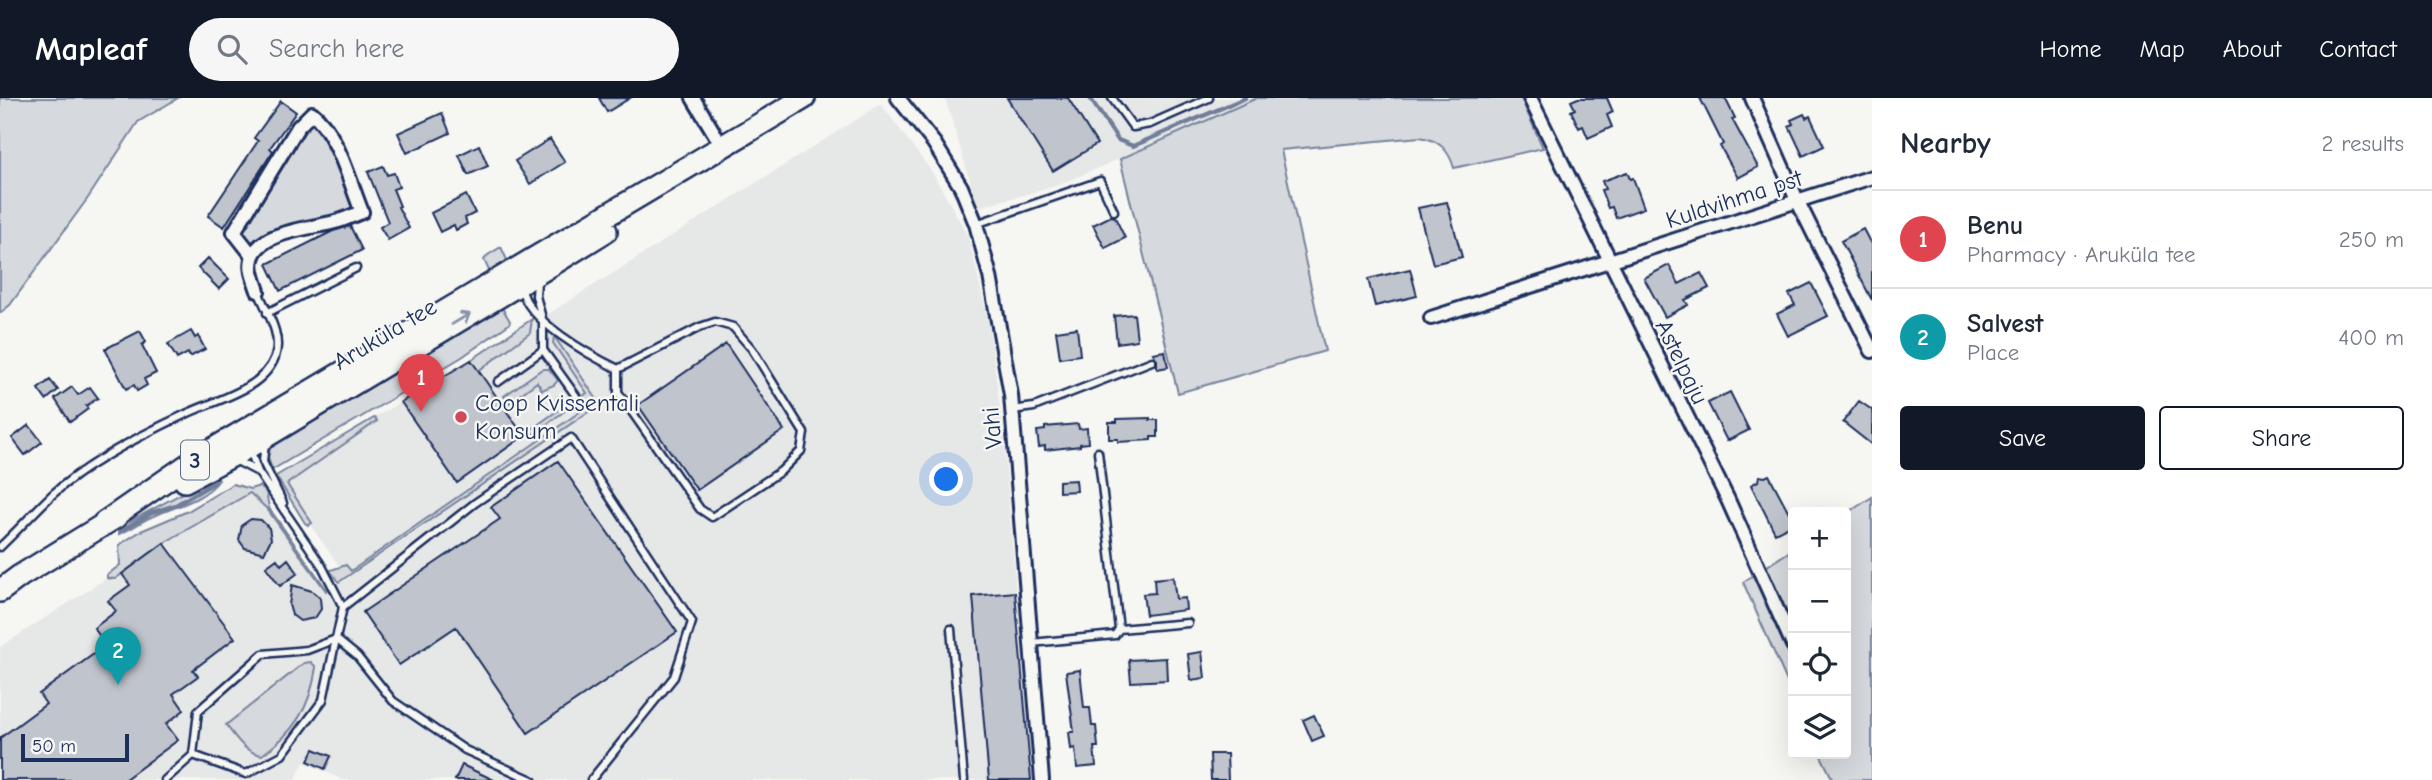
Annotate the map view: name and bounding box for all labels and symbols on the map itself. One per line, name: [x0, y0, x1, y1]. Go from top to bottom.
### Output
street label: Kuldvihma pst: [1662, 163, 1807, 234]
street label: Aruküla tee: [328, 292, 442, 376]
one-way arrow: [451, 312, 471, 326]
street label: Astelpaju: [1650, 315, 1714, 409]
pin: 1: [398, 354, 444, 412]
place label: Coop Kvissentali Konsum: [475, 389, 639, 445]
street label: Vahi: [976, 406, 1008, 450]
marker: Coop Kvissentali Konsum: [453, 409, 469, 425]
road number: 3: [181, 440, 209, 480]
your location: [929, 462, 963, 496]
pin: 2: [95, 627, 141, 685]
scale bar: [21, 731, 130, 763]

